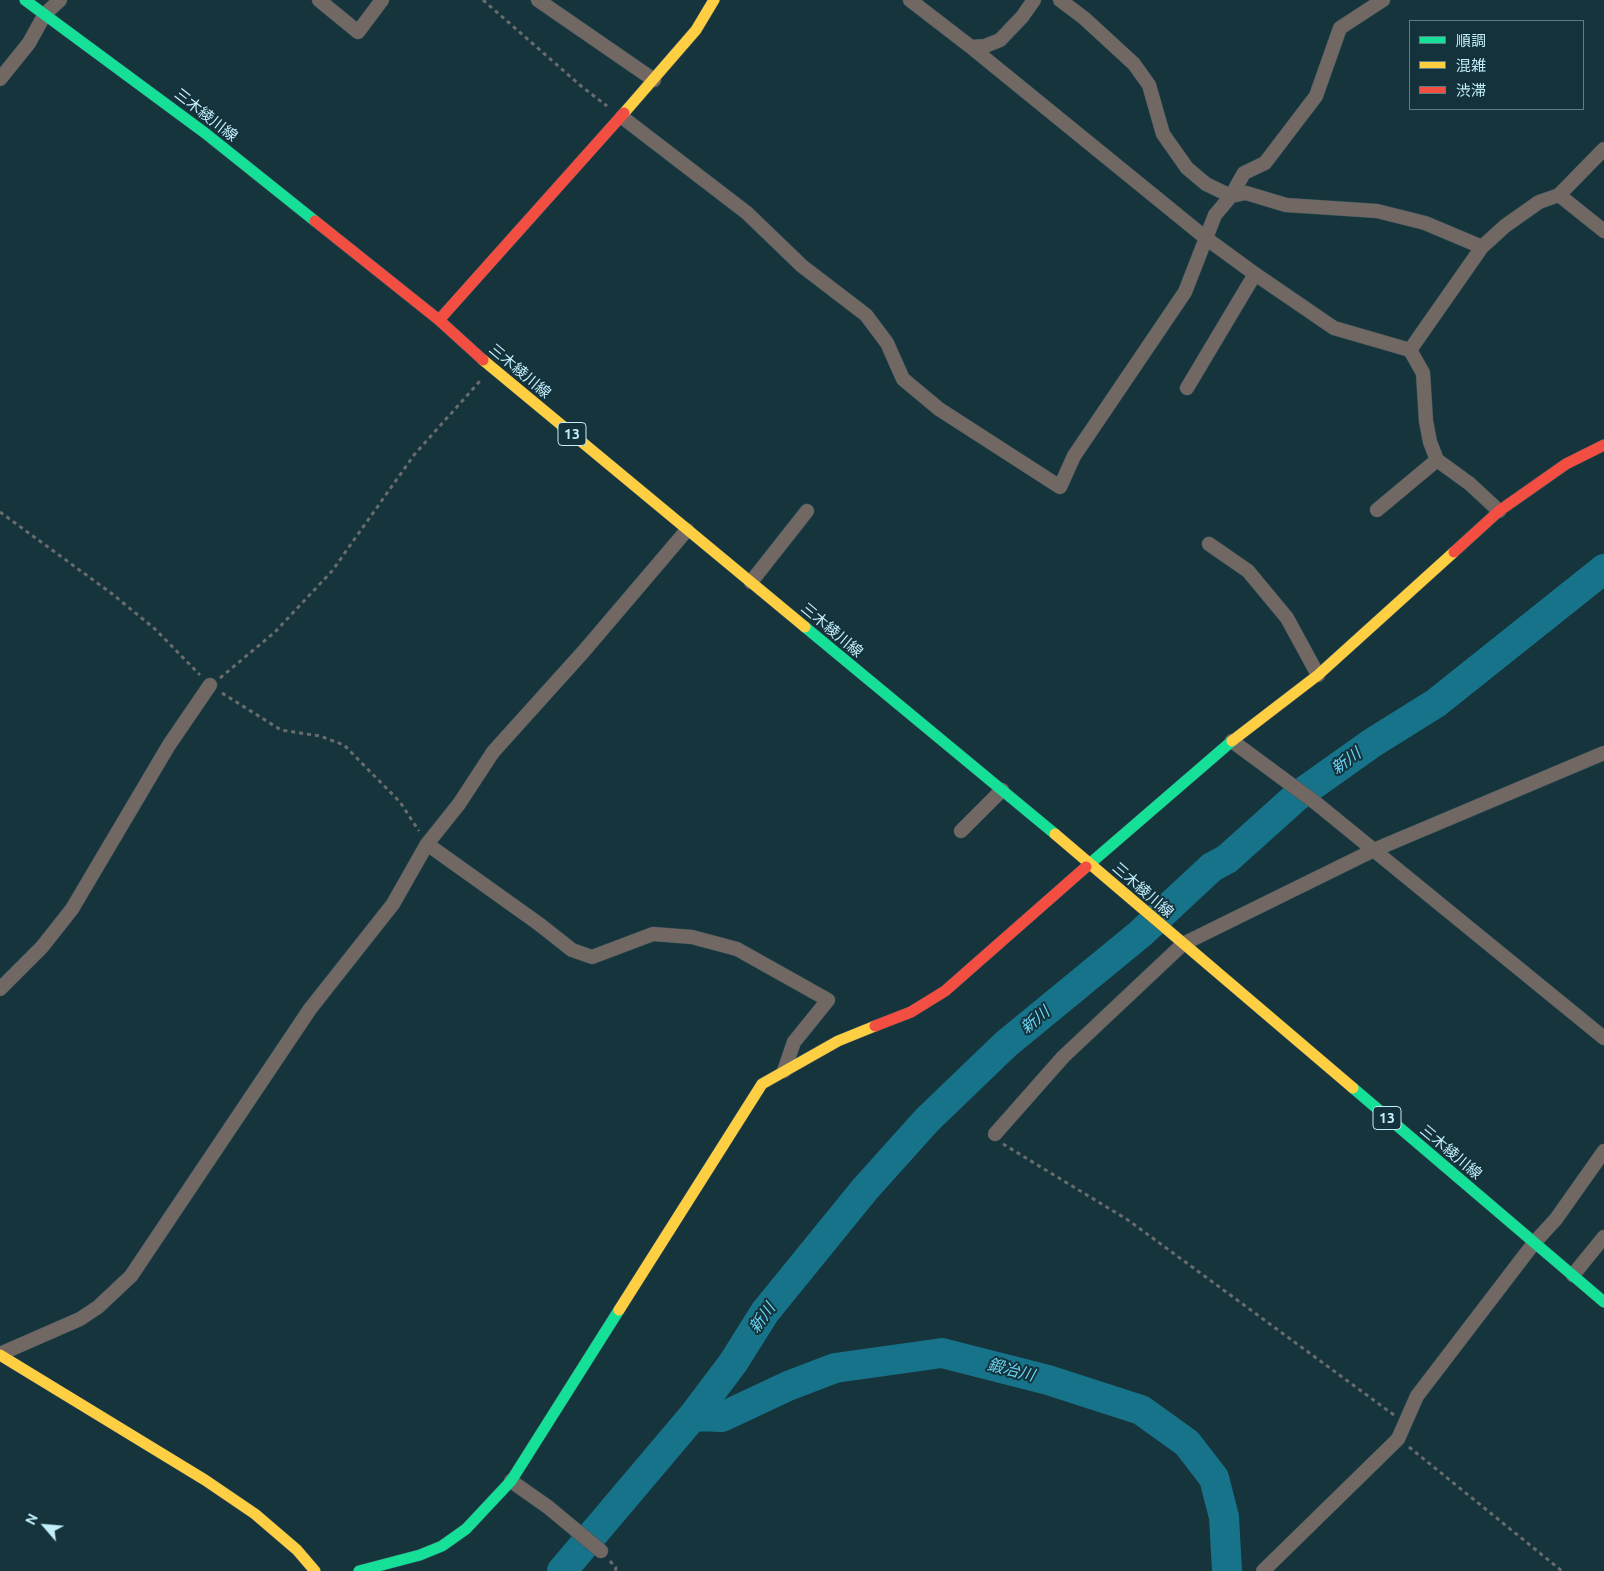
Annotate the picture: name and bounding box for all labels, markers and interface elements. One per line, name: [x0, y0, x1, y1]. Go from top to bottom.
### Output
legend: [1409, 20, 1584, 110]
text: 順調: [1456, 32, 1486, 49]
text: 混雑: [1456, 57, 1486, 74]
text: 渋滞: [1456, 82, 1486, 99]
street label: 三木綾川線: [171, 85, 241, 145]
street label: 三木綾川線: [485, 340, 555, 402]
road number: 13: [558, 422, 586, 446]
street label: 三木綾川線: [797, 599, 867, 661]
water label: 新川: [1327, 744, 1365, 778]
street label: 三木綾川線: [1109, 859, 1177, 921]
water label: 新川: [1017, 1002, 1053, 1038]
road number: 13: [1373, 1106, 1401, 1130]
street label: 三木綾川線: [1416, 1121, 1486, 1183]
water label: 新川: [745, 1299, 779, 1337]
water label: 鍛冶川: [985, 1355, 1037, 1385]
north arrow: [20, 1501, 70, 1551]
text: N: [22, 1511, 41, 1527]

